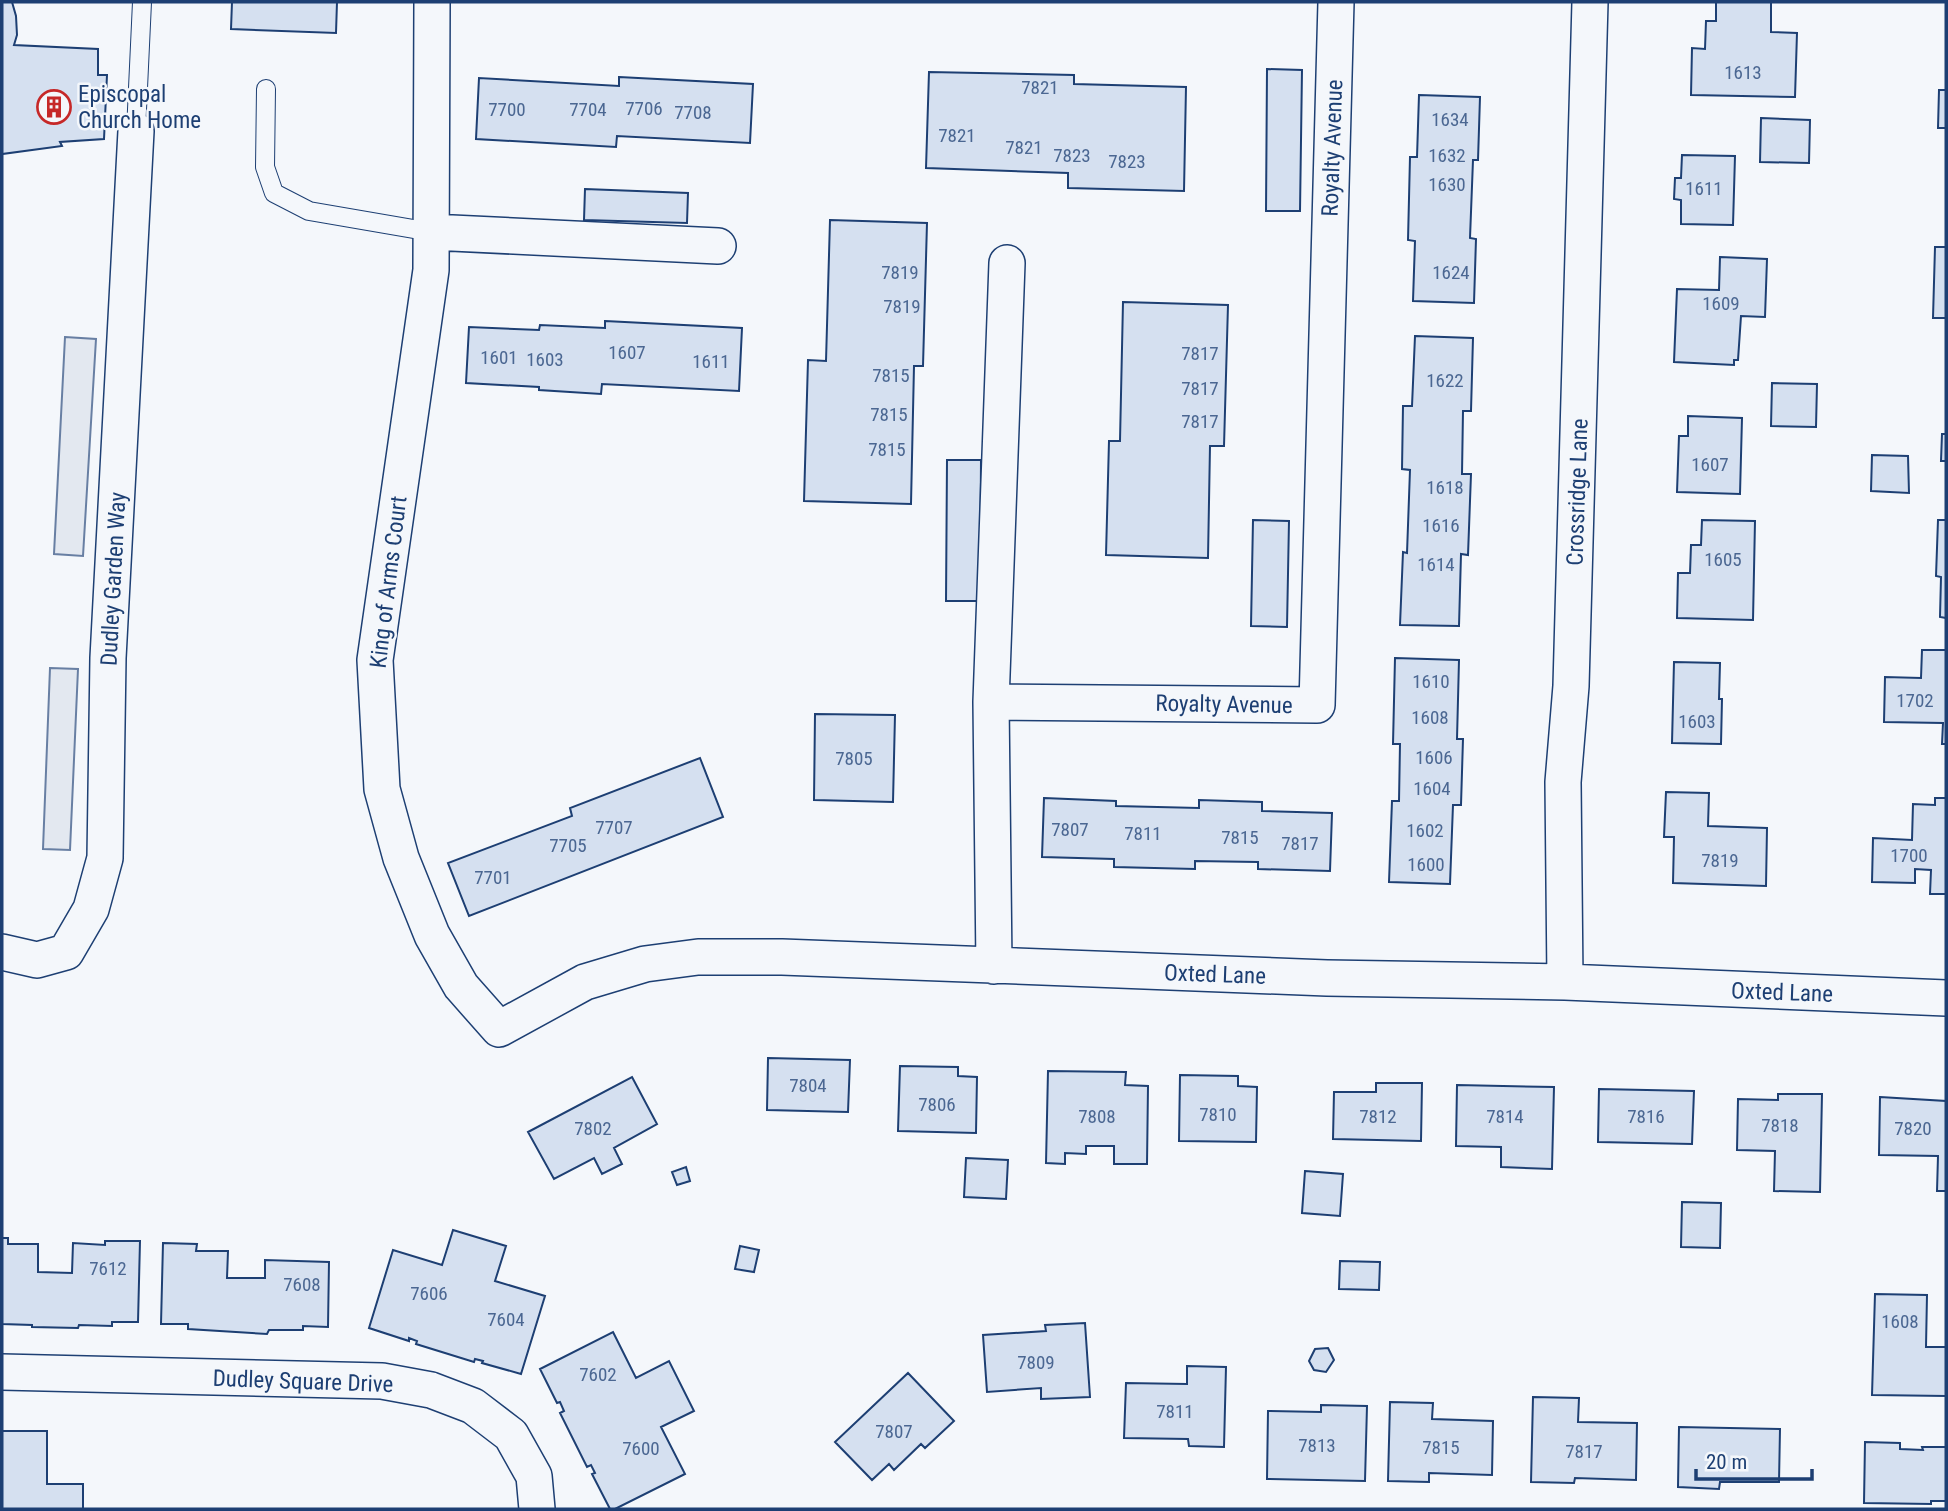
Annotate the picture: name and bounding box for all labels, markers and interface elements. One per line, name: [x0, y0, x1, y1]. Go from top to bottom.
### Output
house number: 1613: [1724, 61, 1762, 84]
house number: 7821: [1021, 76, 1059, 99]
street label: Royalty Avenue: [1317, 79, 1348, 217]
place label: Episcopal Church Home: [78, 81, 201, 134]
building icon: Episcopal Church Home: [35, 88, 73, 126]
house number: 7706: [625, 97, 663, 120]
house number: 7700: [488, 98, 526, 121]
house number: 7704: [569, 98, 607, 121]
house number: 7708: [674, 101, 712, 124]
house number: 1634: [1431, 108, 1469, 131]
house number: 7821: [938, 124, 976, 147]
house number: 7821: [1005, 136, 1043, 159]
house number: 7823: [1053, 144, 1091, 167]
house number: 1632: [1428, 144, 1466, 167]
house number: 7823: [1108, 150, 1146, 173]
house number: 1630: [1428, 173, 1466, 196]
house number: 1611: [1685, 177, 1723, 200]
house number: 7819: [881, 261, 919, 284]
house number: 1624: [1432, 261, 1470, 284]
house number: 1609: [1702, 292, 1740, 315]
house number: 7819: [883, 295, 921, 318]
house number: 1607: [608, 341, 646, 364]
house number: 7817: [1181, 342, 1219, 365]
house number: 1601: [480, 346, 518, 369]
house number: 1603: [526, 348, 564, 371]
house number: 1611: [692, 350, 730, 373]
house number: 7815: [872, 364, 910, 387]
house number: 1622: [1426, 369, 1464, 392]
house number: 7817: [1181, 377, 1219, 400]
house number: 7815: [870, 403, 908, 426]
house number: 7817: [1181, 410, 1219, 433]
street label: Crossridge Lane: [1561, 418, 1594, 566]
house number: 7815: [868, 438, 906, 461]
house number: 1607: [1691, 453, 1729, 476]
house number: 1618: [1426, 476, 1464, 499]
street label: Dudley Garden Way: [95, 491, 132, 667]
street label: King of Arms Court: [365, 494, 412, 670]
house number: 1616: [1422, 514, 1460, 537]
house number: 1605: [1704, 548, 1742, 571]
house number: 1614: [1417, 553, 1455, 576]
house number: 1610: [1412, 670, 1450, 693]
house number: 1702: [1896, 689, 1934, 712]
street label: Royalty Avenue: [1155, 690, 1293, 719]
house number: 1608: [1411, 706, 1449, 729]
house number: 1603: [1678, 710, 1716, 733]
house number: 1606: [1415, 746, 1453, 769]
house number: 7805: [835, 747, 873, 770]
house number: 1604: [1413, 777, 1451, 800]
house number: 7707: [595, 816, 633, 839]
house number: 7807: [1051, 818, 1089, 841]
house number: 1602: [1406, 819, 1444, 842]
house number: 7811: [1124, 822, 1162, 845]
house number: 7815: [1221, 826, 1259, 849]
house number: 7817: [1281, 832, 1319, 855]
house number: 7705: [549, 834, 587, 857]
house number: 1700: [1890, 844, 1928, 867]
house number: 7819: [1701, 849, 1739, 872]
house number: 1600: [1407, 853, 1445, 876]
house number: 7701: [474, 866, 512, 889]
street label: Oxted Lane: [1164, 959, 1266, 990]
street label: Oxted Lane: [1731, 977, 1833, 1008]
house number: 7804: [789, 1074, 827, 1097]
house number: 7806: [918, 1093, 956, 1116]
house number: 7810: [1199, 1103, 1237, 1126]
house number: 7808: [1078, 1105, 1116, 1128]
house number: 7812: [1359, 1105, 1397, 1128]
house number: 7814: [1486, 1105, 1524, 1128]
house number: 7816: [1627, 1105, 1665, 1128]
house number: 7818: [1761, 1114, 1799, 1137]
house number: 7802: [574, 1117, 612, 1140]
house number: 7820: [1894, 1117, 1932, 1140]
house number: 7612: [89, 1257, 127, 1280]
house number: 7608: [283, 1273, 321, 1296]
house number: 7606: [410, 1282, 448, 1305]
house number: 7604: [487, 1308, 525, 1331]
house number: 1608: [1881, 1310, 1919, 1333]
house number: 7809: [1017, 1351, 1055, 1374]
house number: 7602: [579, 1363, 617, 1386]
street label: Dudley Square Drive: [212, 1365, 394, 1398]
house number: 7811: [1156, 1400, 1194, 1423]
house number: 7807: [875, 1420, 913, 1443]
house number: 7813: [1298, 1434, 1336, 1457]
house number: 7815: [1422, 1436, 1460, 1459]
house number: 7600: [622, 1437, 660, 1460]
scale bar: [1696, 1438, 1812, 1482]
house number: 7817: [1565, 1440, 1603, 1463]
text: 20 m: [1706, 1450, 1747, 1474]

